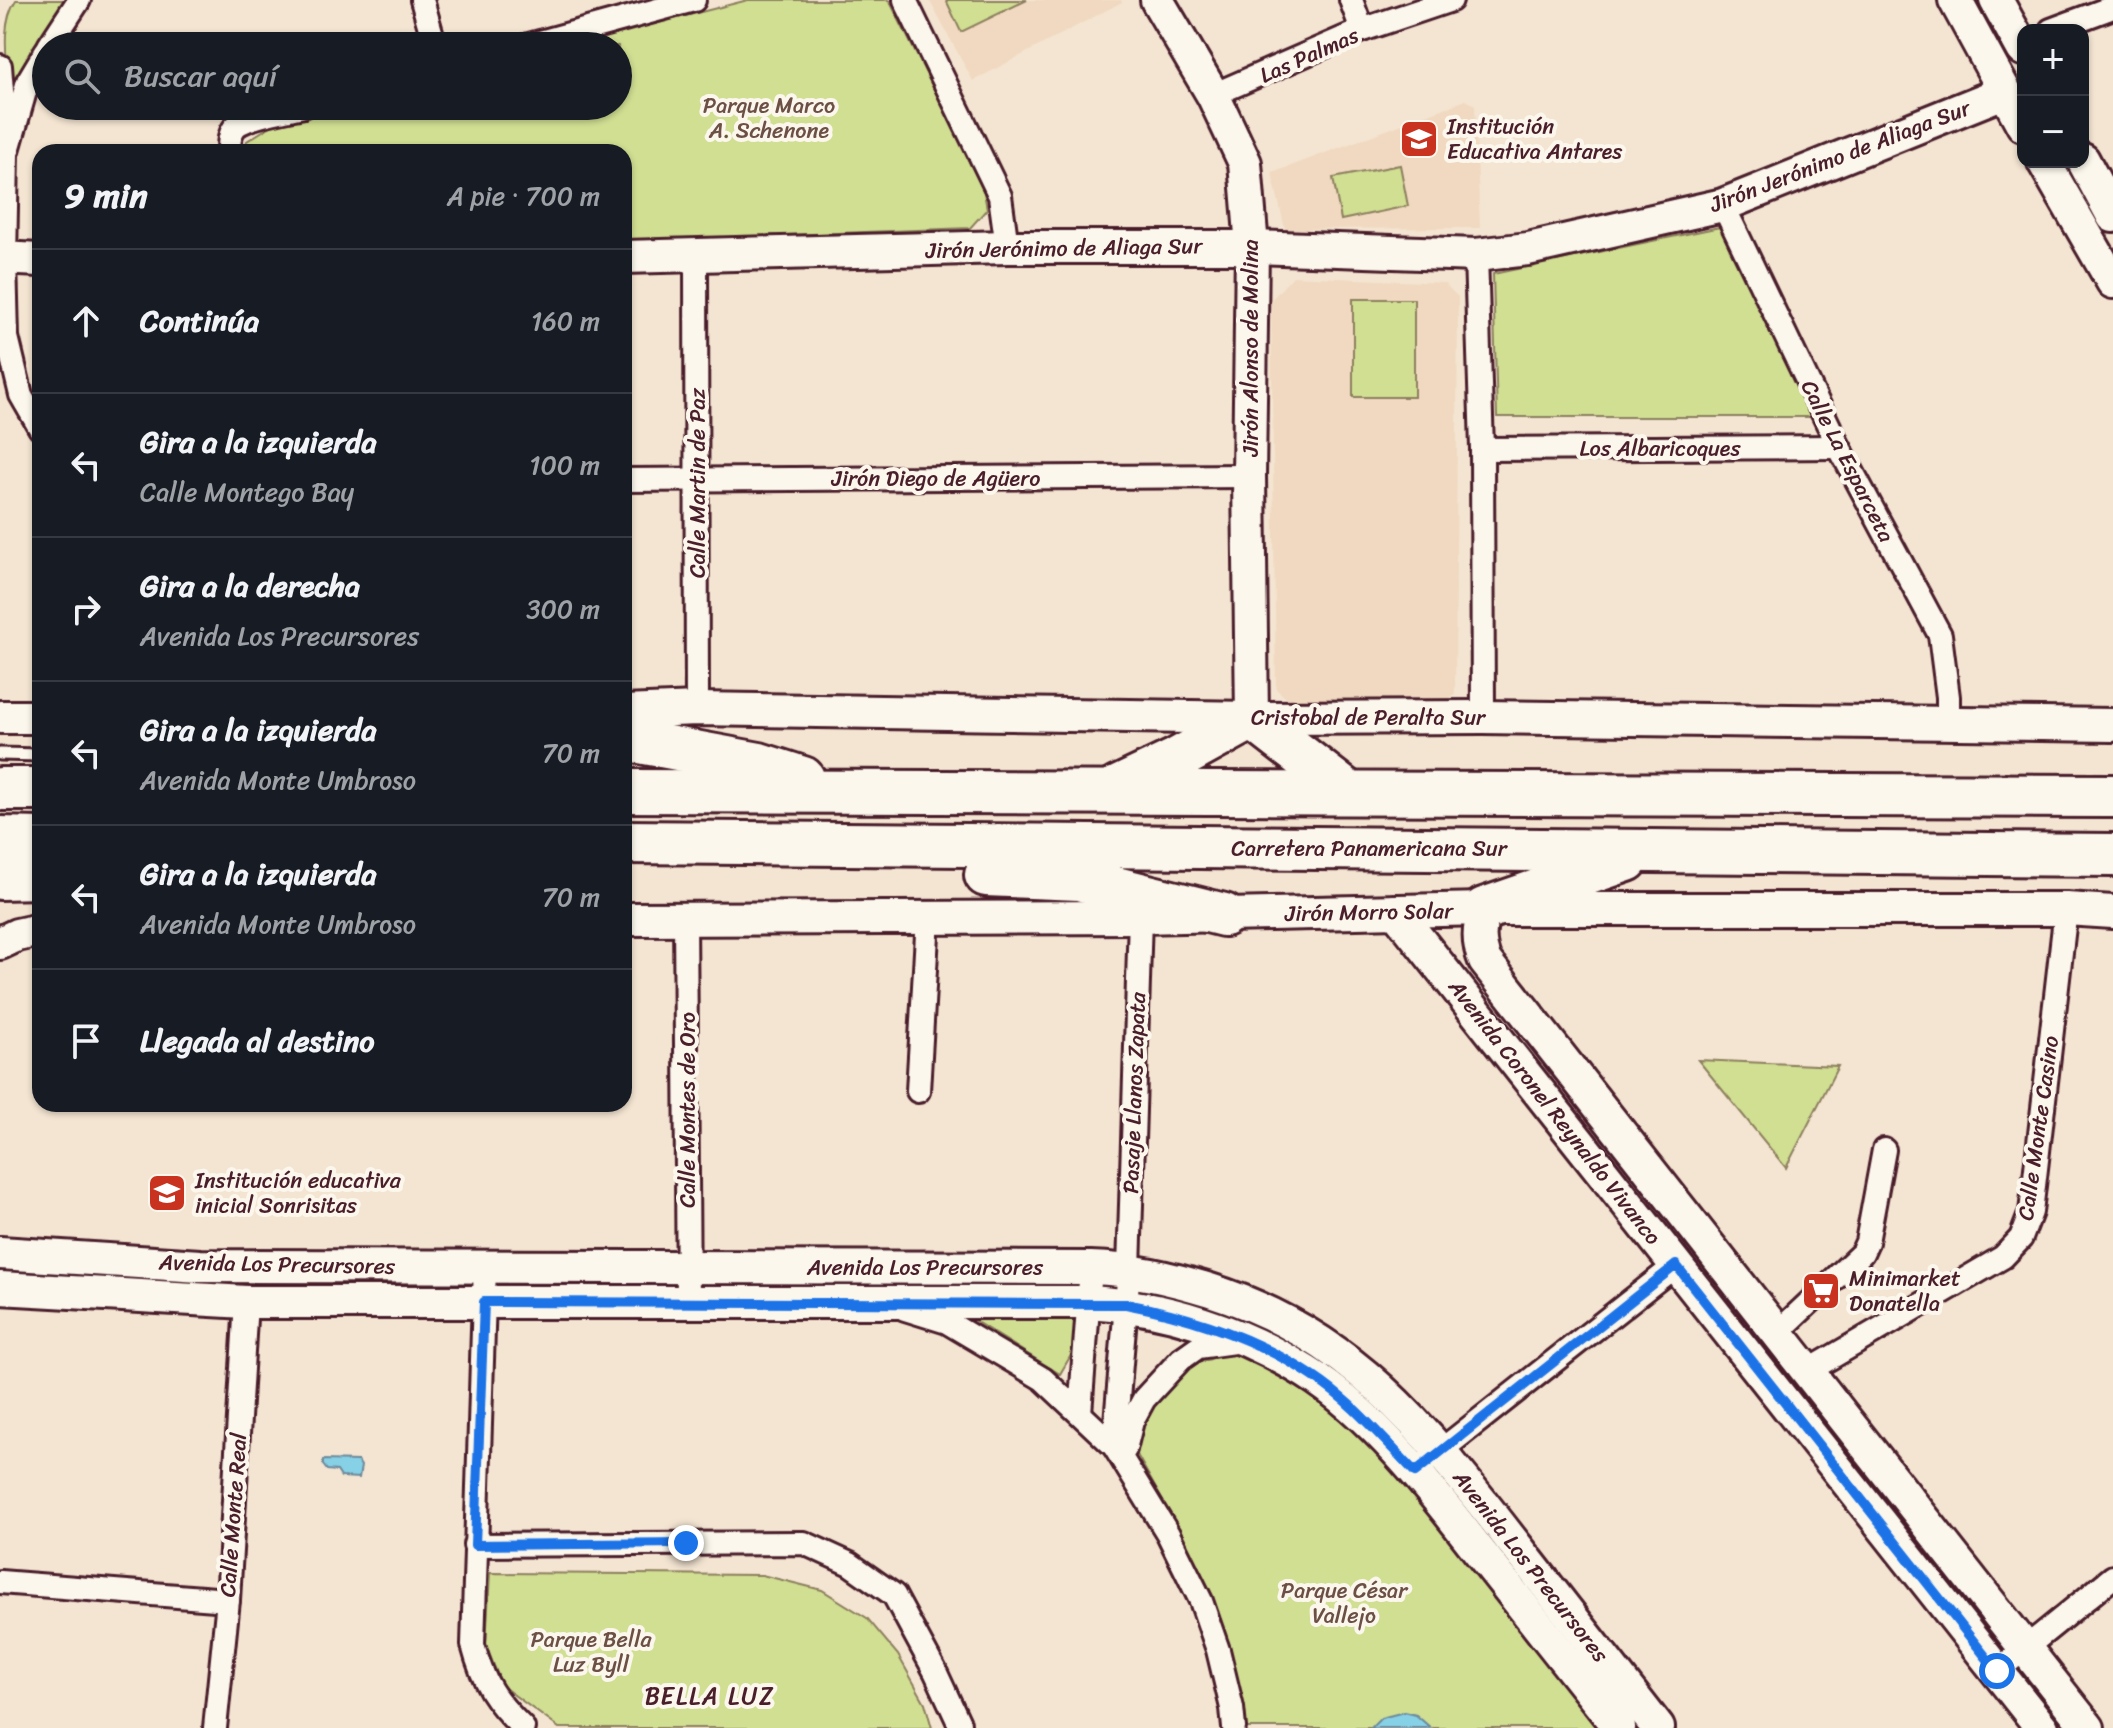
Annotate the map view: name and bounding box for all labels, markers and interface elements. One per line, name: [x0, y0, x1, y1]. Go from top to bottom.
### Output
street label: Las Palmas: [1253, 15, 1366, 94]
map controls: [2017, 24, 2089, 168]
button: +: [2017, 24, 2089, 96]
search box: [32, 32, 632, 120]
text: Buscar aquí: [124, 49, 277, 103]
icon: search: [60, 54, 104, 98]
park label: Parque Marco A. Schenone: [703, 86, 835, 150]
street label: Jirón Jerónimo de Aliaga Sur: [1703, 88, 1977, 224]
button: −: [2017, 96, 2089, 168]
place label: Institución Educativa Antares: [1446, 107, 1623, 171]
school or university icon: Institución Educativa Antares: [1398, 118, 1440, 160]
text: 9 min: [64, 166, 148, 226]
text: A pie · 700 m: [447, 173, 600, 219]
street label: Jirón Jerónimo de Aliaga Sur: [924, 226, 1204, 270]
street label: Jirón Alonso de Molina: [1231, 239, 1270, 458]
text: Continúa: [140, 294, 259, 348]
text: 160 m: [531, 298, 600, 344]
icon: ahead: [64, 299, 108, 343]
street label: Calle La Esparceta: [1790, 373, 1906, 549]
street label: Calle Martin de Paz: [678, 387, 717, 578]
text: Gira a la izquierda: [140, 415, 377, 469]
street label: Los Albaricoques: [1579, 429, 1741, 468]
text: 100 m: [529, 442, 600, 488]
icon: left: [64, 443, 108, 487]
street label: Jirón Diego de Agüero: [831, 459, 1040, 498]
text: Calle Montego Bay: [140, 469, 354, 515]
text: Gira a la derecha: [140, 559, 360, 613]
text: 300 m: [526, 586, 600, 632]
icon: right: [64, 587, 108, 631]
text: Avenida Los Precursores: [140, 613, 419, 659]
street label: Cristobal de Peralta Sur: [1251, 698, 1487, 737]
text: Gira a la izquierda: [140, 703, 377, 757]
text: 70 m: [542, 730, 600, 776]
icon: left: [64, 731, 108, 775]
text: Avenida Monte Umbroso: [140, 757, 416, 803]
street label: Carretera Panamericana Sur: [1231, 829, 1509, 868]
text: Gira a la izquierda: [140, 847, 377, 901]
text: 70 m: [542, 874, 600, 920]
icon: left: [64, 875, 108, 919]
street label: Jirón Morro Solar: [1284, 891, 1454, 933]
text: Avenida Monte Umbroso: [140, 901, 416, 947]
street label: Avenida Coronel Reynaldo Vivanco: [1438, 969, 1672, 1254]
street label: Pasaje Llanos Zapata: [1111, 991, 1157, 1194]
street label: Calle Montes de Oro: [668, 1012, 707, 1208]
text: Llegada al destino: [140, 1014, 374, 1068]
icon: arrive: [64, 1019, 108, 1063]
street label: Calle Monte Casino: [2006, 1033, 2070, 1223]
place label: Institución educativa inicial Sonrisitas: [194, 1161, 402, 1225]
school or university icon: Institución educativa inicial Sonrisitas: [146, 1172, 188, 1214]
street label: Avenida Los Precursores: [158, 1242, 396, 1286]
street label: Avenida Los Precursores: [806, 1248, 1044, 1287]
place label: Minimarket Donatella: [1849, 1259, 1961, 1323]
supermarket icon: Minimarket Donatella: [1800, 1270, 1842, 1312]
street label: Calle Monte Real: [208, 1431, 258, 1598]
street label: Avenida Los Precursores: [1442, 1460, 1620, 1672]
route end: [668, 1525, 704, 1561]
park label: Parque César Vallejo: [1281, 1571, 1409, 1635]
park label: Parque Bella Luz Byll: [530, 1620, 652, 1684]
route start: [1979, 1653, 2015, 1689]
district label: BELLA LUZ: [645, 1675, 775, 1717]

